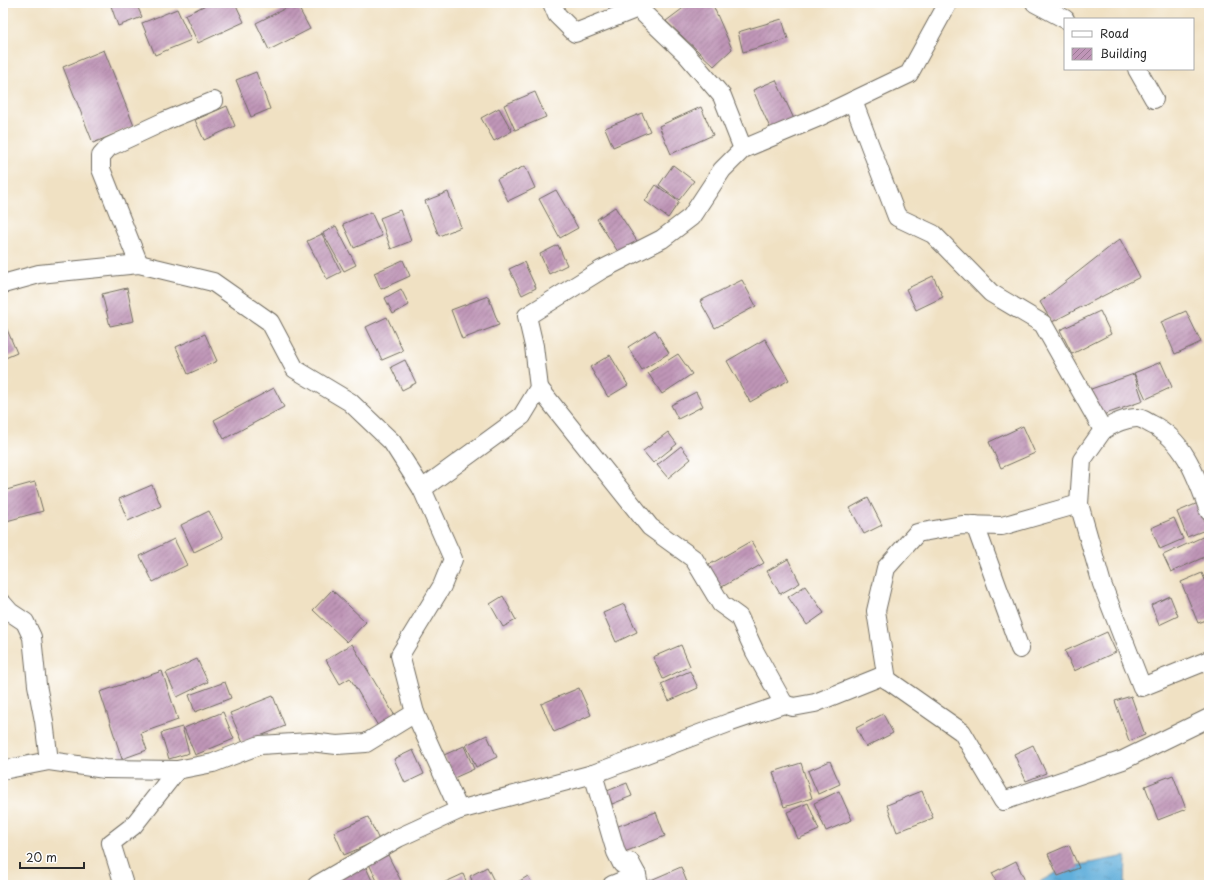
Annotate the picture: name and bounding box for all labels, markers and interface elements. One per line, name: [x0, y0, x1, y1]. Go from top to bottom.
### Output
legend: [1064, 18, 1194, 70]
text: Road: [1100, 24, 1129, 42]
text: Building: [1100, 44, 1147, 62]
scale bar: [20, 844, 84, 870]
text: 20 m: [26, 848, 57, 866]

